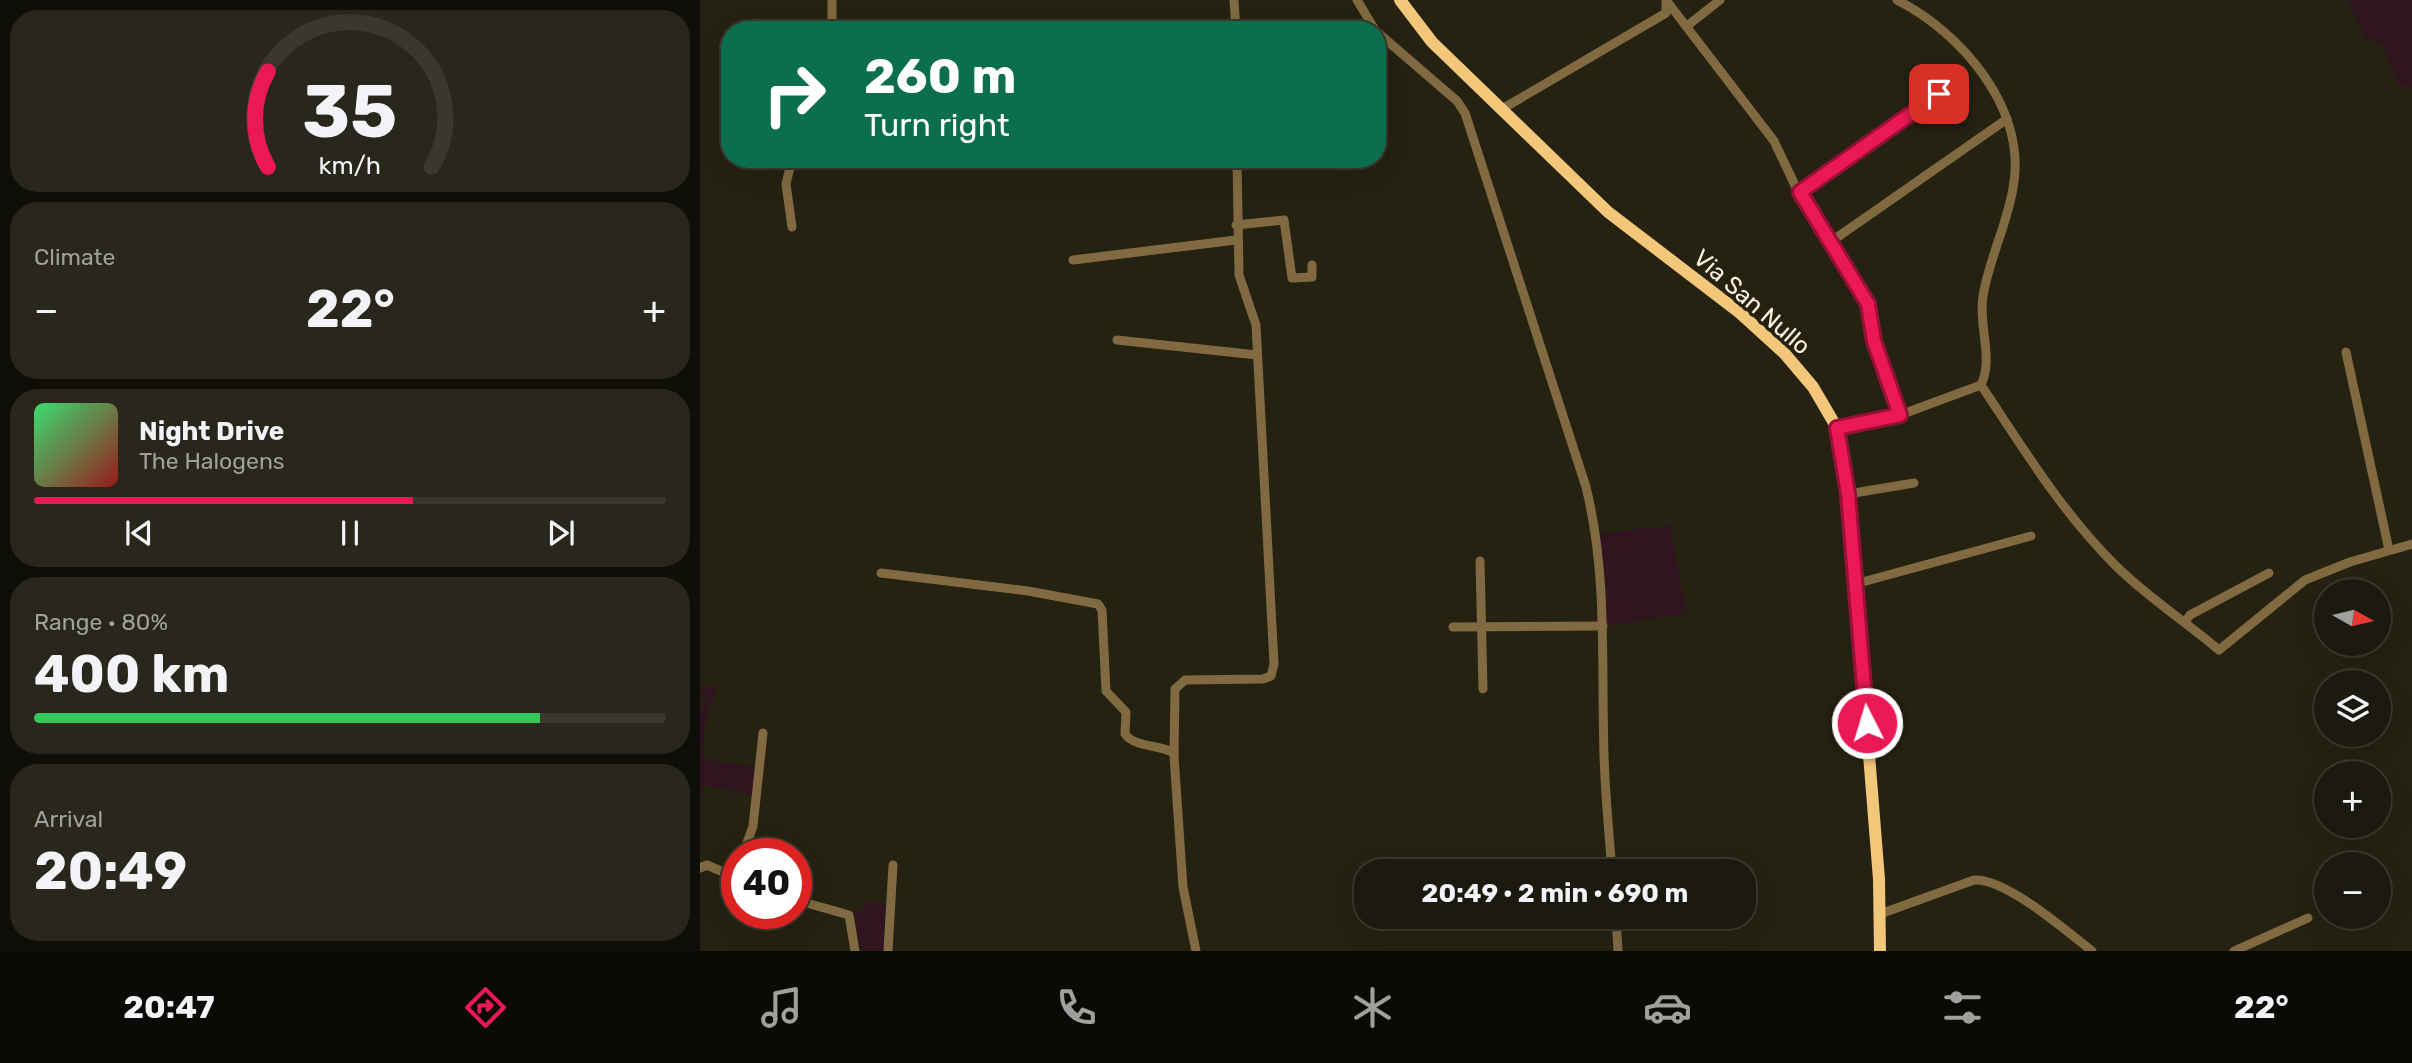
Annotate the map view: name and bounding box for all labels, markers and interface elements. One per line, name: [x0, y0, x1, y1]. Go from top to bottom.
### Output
text: 260 m: [864, 47, 1016, 105]
icon: right: [749, 49, 840, 140]
pin: [1909, 64, 1969, 124]
text: 35: [303, 69, 398, 155]
icon: arrive: [1920, 75, 1958, 113]
text: Turn right: [864, 106, 1009, 144]
text: km/h: [319, 151, 381, 180]
text: Climate: [34, 243, 115, 271]
street label: Via San Nullo: [1688, 244, 1816, 360]
text: 22°: [306, 278, 395, 340]
text: −: [34, 287, 59, 333]
text: +: [642, 287, 666, 333]
text: Night Drive: [139, 416, 284, 447]
text: The Halogens: [139, 447, 285, 475]
icon: previous: [120, 514, 158, 552]
icon: pause: [331, 514, 369, 552]
icon: next: [542, 514, 580, 552]
north arrow: [2314, 579, 2390, 656]
map controls: [2314, 579, 2391, 929]
text: Range · 80%: [34, 608, 168, 636]
text: 400 km: [34, 643, 229, 705]
button: layers: [2314, 670, 2391, 747]
position arrow: [1830, 686, 1904, 760]
button: +: [2314, 761, 2391, 838]
text: Arrival: [34, 805, 103, 833]
speed limit sign: 40: [721, 838, 812, 929]
text: 20:49: [34, 840, 187, 902]
button: −: [2314, 852, 2391, 929]
text: 20:49 · 2 min · 690 m: [1422, 878, 1688, 909]
icon: directions: [461, 983, 510, 1032]
icon: music: [757, 983, 806, 1032]
icon: phone: [1052, 983, 1101, 1032]
icon: climate: [1348, 983, 1397, 1032]
icon: car: [1643, 983, 1692, 1032]
icon: filters: [1938, 983, 1987, 1032]
text: 20:47: [123, 988, 215, 1026]
text: 22°: [2234, 988, 2289, 1026]

